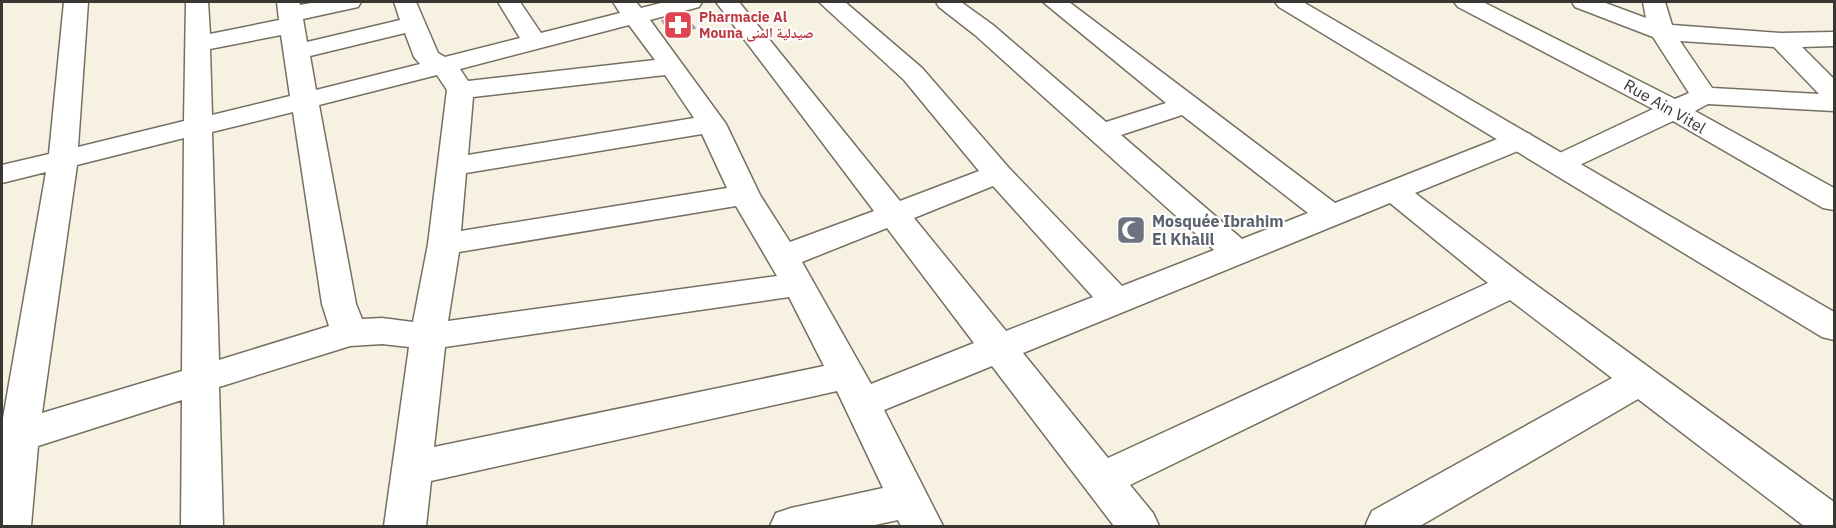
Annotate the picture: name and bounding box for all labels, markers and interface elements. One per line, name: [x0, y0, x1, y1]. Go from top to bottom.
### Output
place label: Pharmacie Al Mouna صيدلية المنى: [699, 8, 814, 42]
pharmacy icon: Pharmacie Al Mouna صيدلية المنى: [662, 9, 694, 41]
street label: Rue Ain Vitel: [1620, 74, 1710, 138]
place label: Mosquée Ibrahim El Khalil: [1152, 211, 1284, 249]
mosque icon: Mosquée Ibrahim El Khalil: [1115, 214, 1147, 246]

